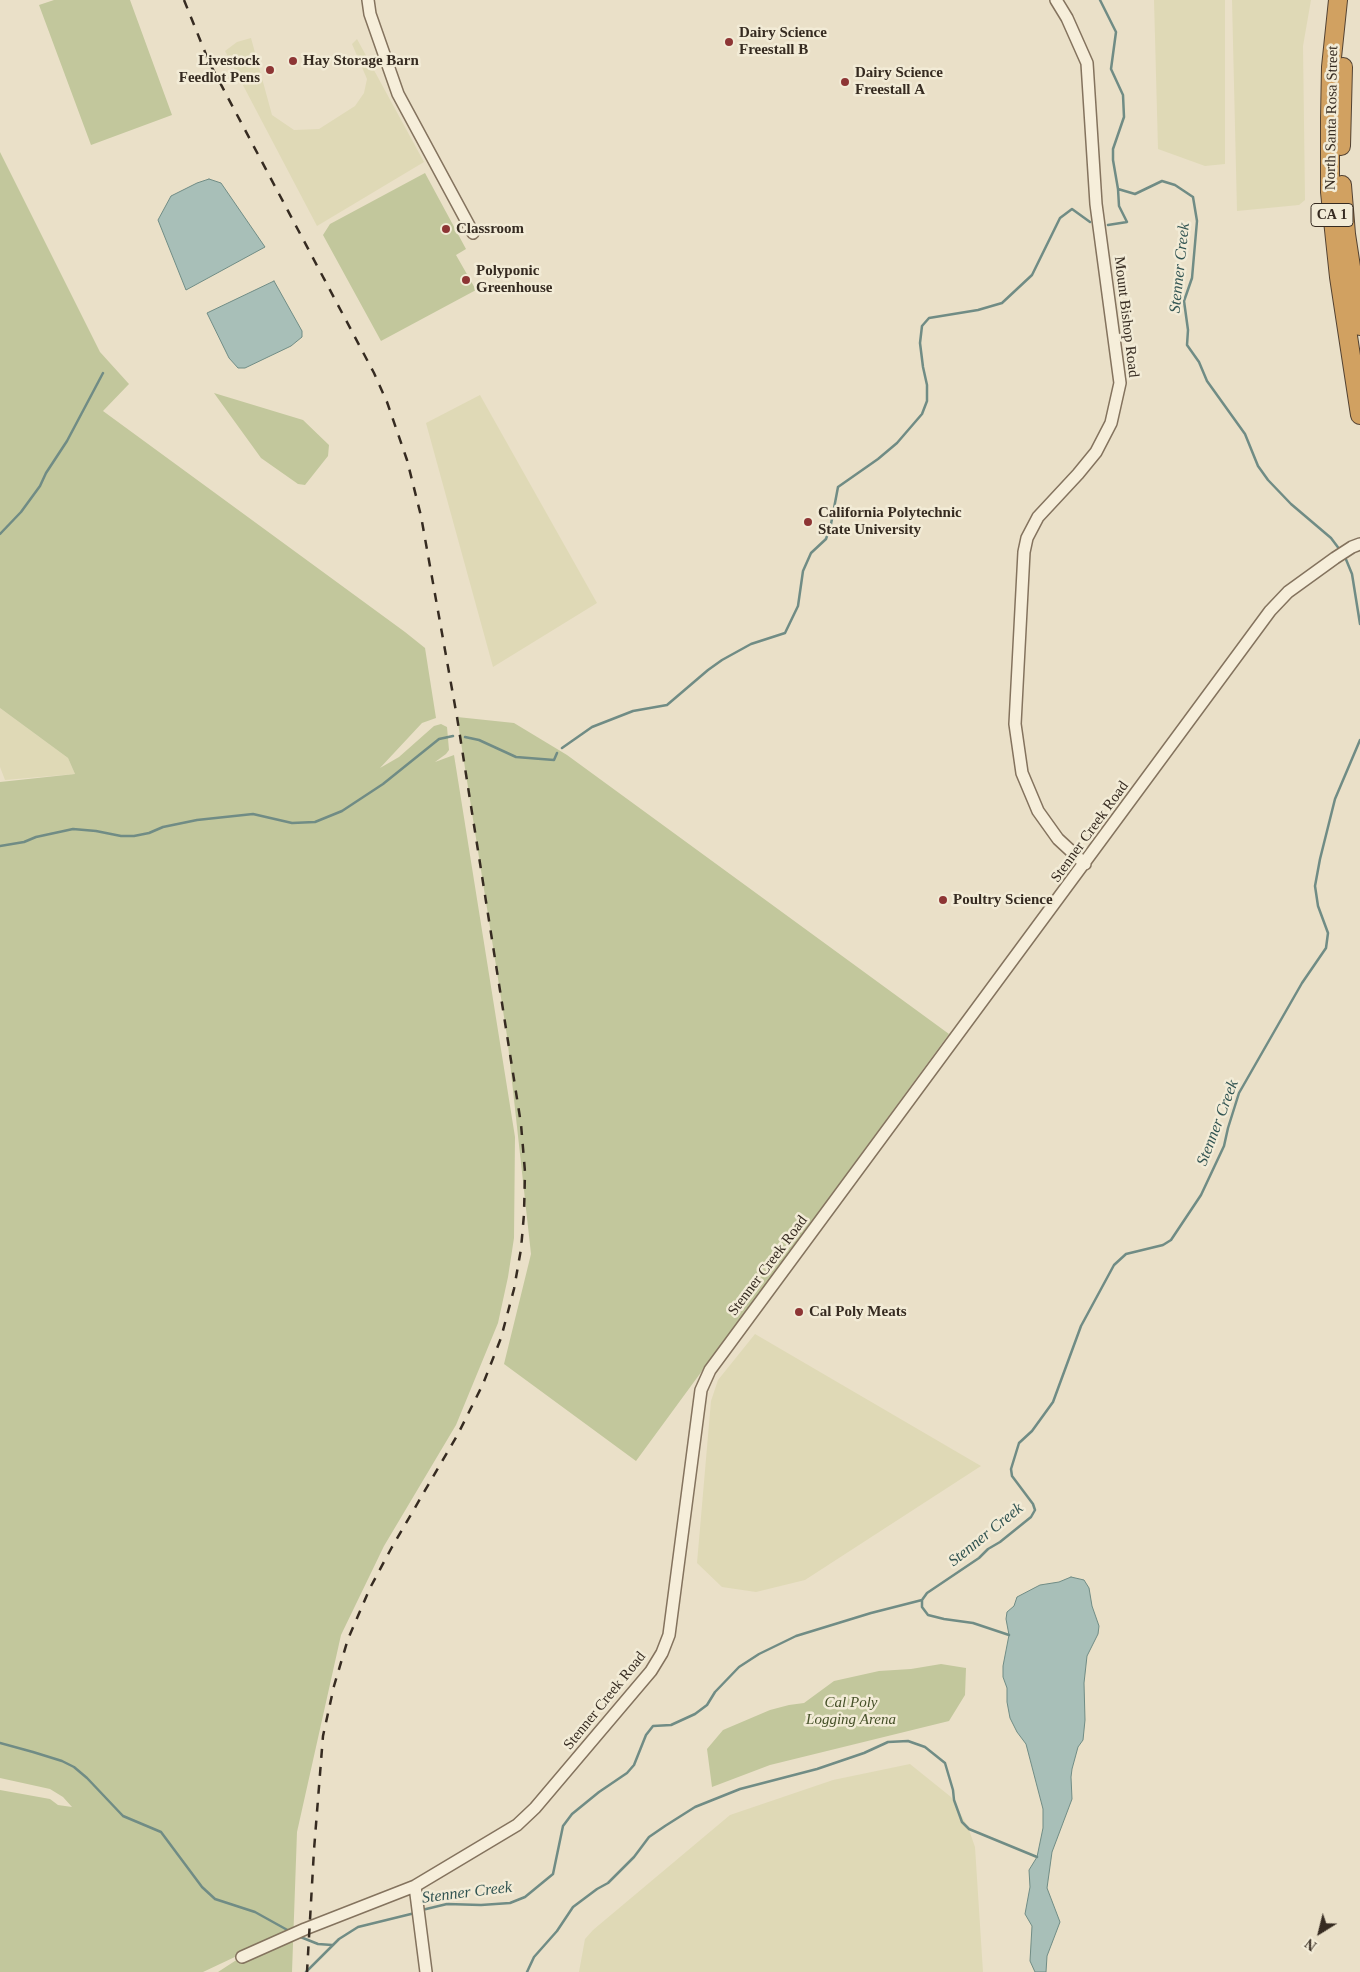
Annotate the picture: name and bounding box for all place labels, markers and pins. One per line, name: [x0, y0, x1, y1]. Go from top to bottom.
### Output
place label: Dairy Science Freestall B: [739, 24, 827, 59]
marker: Dairy Science Freestall B: [723, 36, 735, 48]
place label: Livestock Feedlot Pens: [179, 52, 260, 87]
place label: Hay Storage Barn: [303, 52, 419, 70]
marker: Hay Storage Barn: [287, 55, 299, 67]
marker: Livestock Feedlot Pens: [264, 64, 276, 76]
place label: Dairy Science Freestall A: [855, 64, 943, 99]
marker: Dairy Science Freestall A: [839, 76, 851, 88]
place label: Classroom: [456, 220, 524, 238]
marker: Classroom: [440, 223, 452, 235]
place label: Polyponic Greenhouse: [476, 262, 552, 297]
marker: Polyponic Greenhouse: [460, 274, 472, 286]
place label: California Polytechnic State University: [818, 504, 962, 539]
marker: California Polytechnic State University: [802, 516, 814, 528]
place label: Poultry Science: [953, 891, 1053, 909]
marker: Poultry Science: [937, 894, 949, 906]
place label: Cal Poly Meats: [809, 1303, 906, 1321]
marker: Cal Poly Meats: [793, 1306, 805, 1318]

